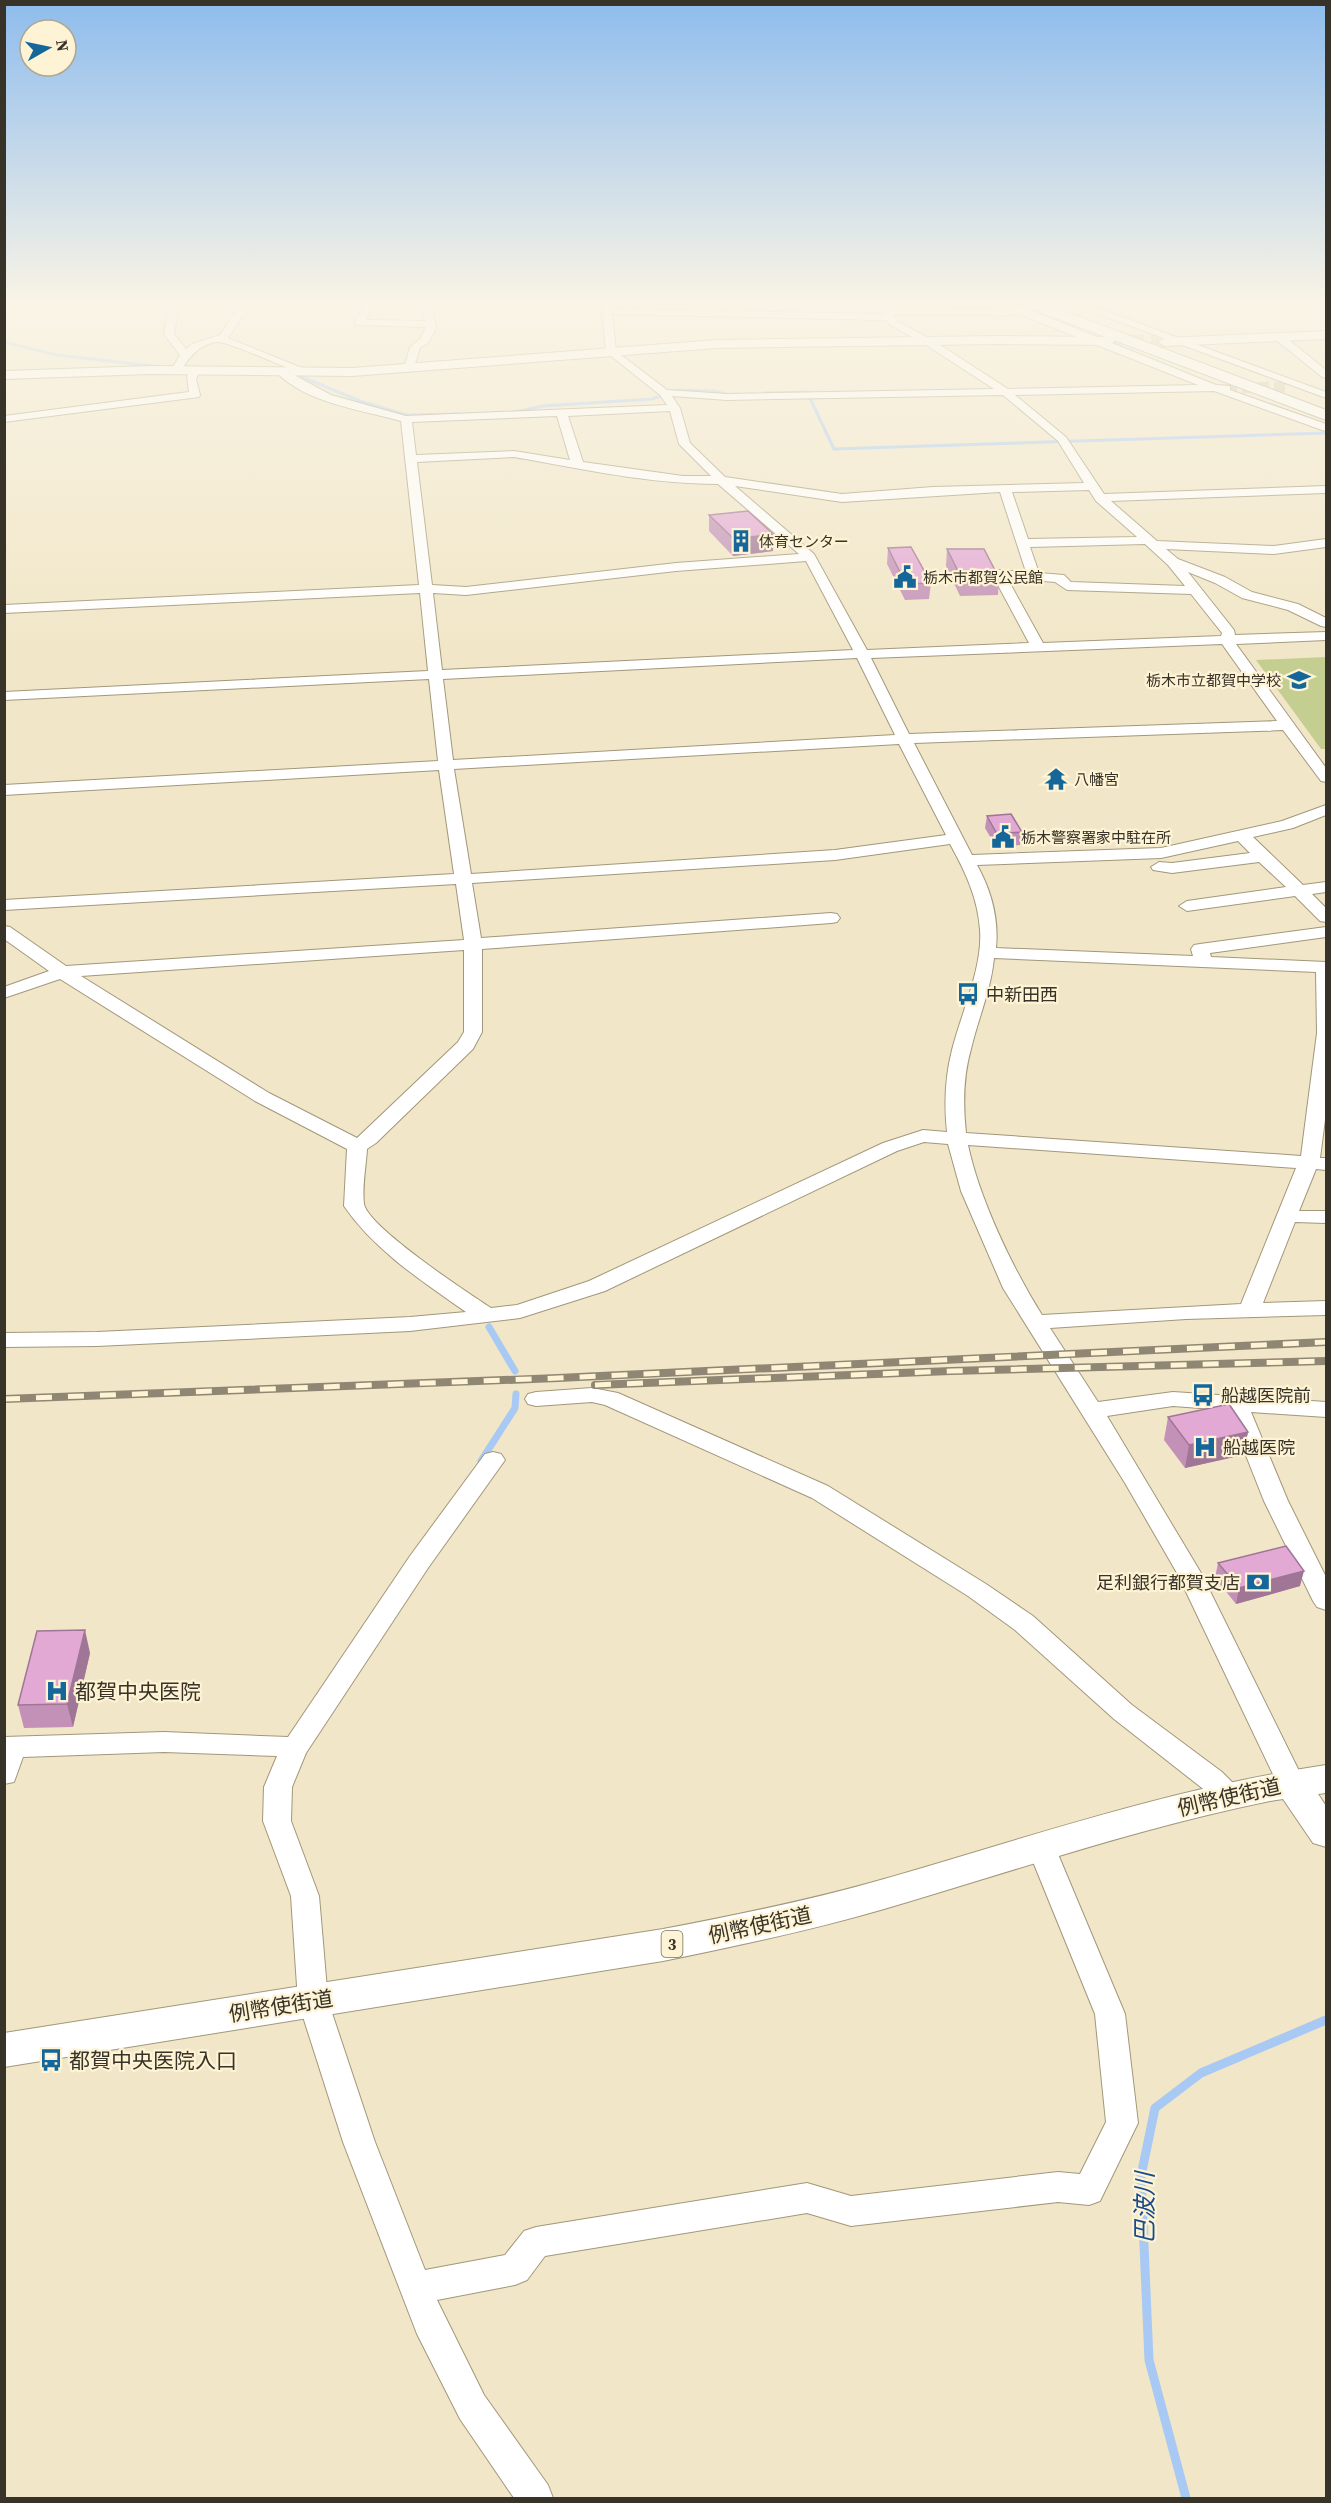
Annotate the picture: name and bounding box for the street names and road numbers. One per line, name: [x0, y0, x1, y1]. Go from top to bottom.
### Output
street label: 例幣使街道: [1175, 1771, 1283, 1823]
street label: 例幣使街道: [706, 1900, 814, 1950]
road number: 3: [662, 1931, 682, 1957]
street label: 例幣使街道: [227, 1983, 335, 2029]

